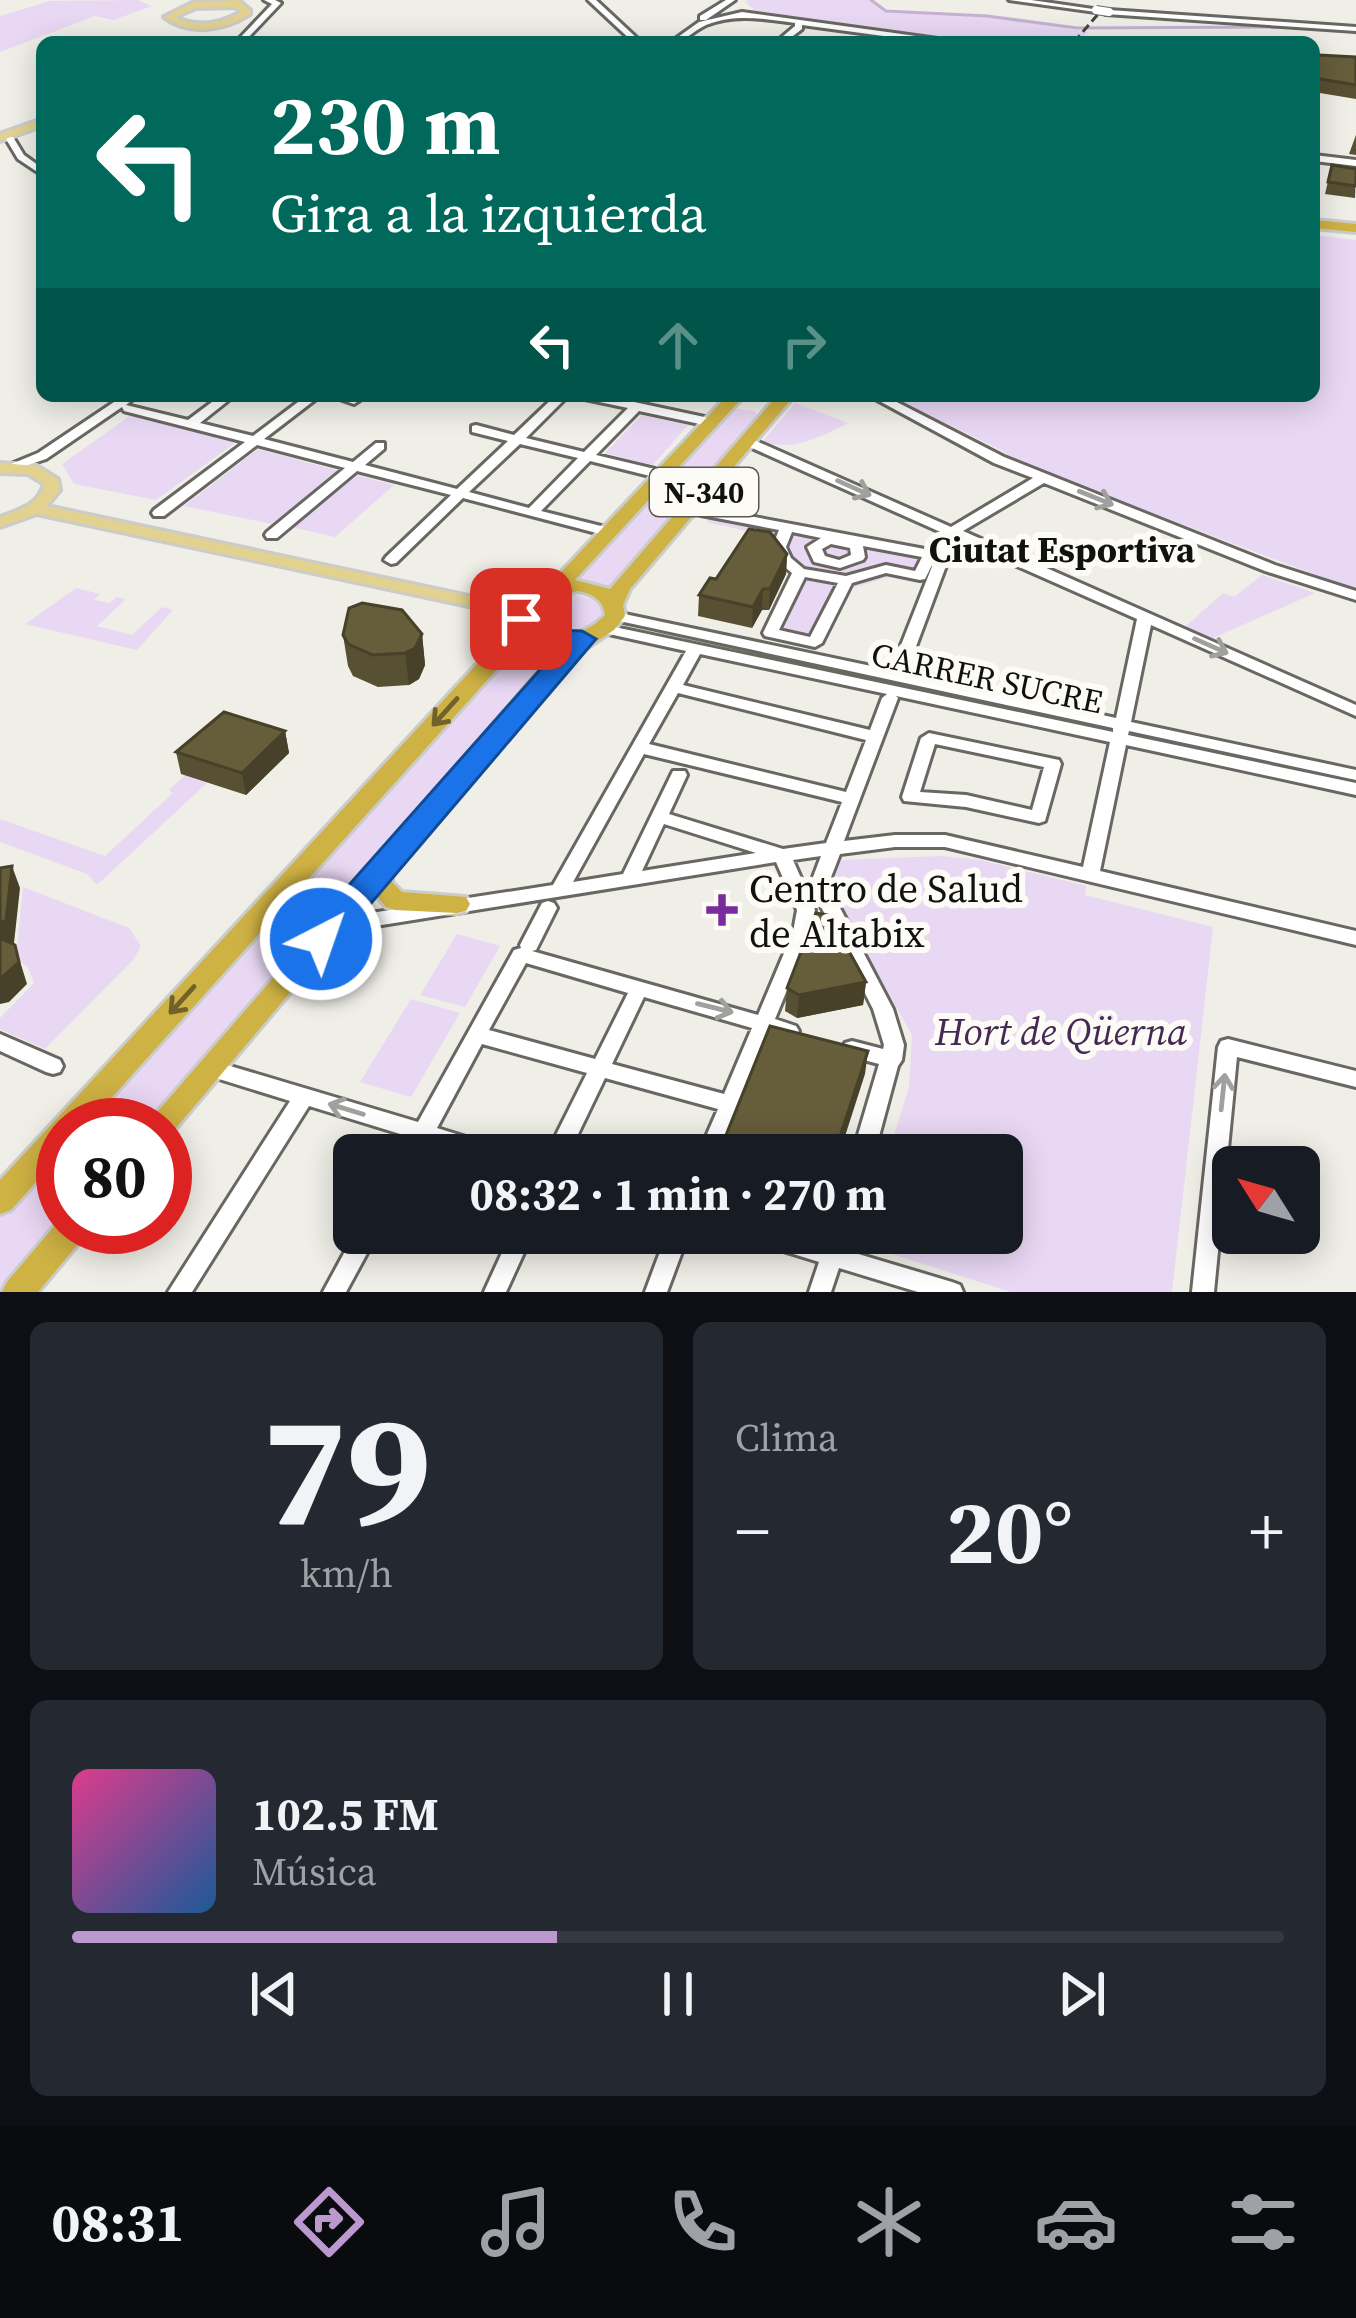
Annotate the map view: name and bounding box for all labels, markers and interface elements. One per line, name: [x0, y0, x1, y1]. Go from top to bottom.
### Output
text: 230 m: [270, 67, 501, 182]
icon: left: [72, 84, 228, 240]
text: Gira a la izquierda: [270, 176, 707, 250]
icon: left: [519, 312, 585, 378]
icon: ahead: [645, 312, 711, 378]
icon: right: [771, 312, 837, 378]
road number: N-340: [650, 468, 758, 516]
one-way arrow: [835, 479, 871, 501]
one-way arrow: [1077, 489, 1114, 511]
district label: Ciutat Esportiva: [929, 525, 1196, 574]
pin: [470, 568, 572, 670]
icon: arrive: [488, 586, 554, 652]
street label: CARRER SUCRE: [867, 632, 1107, 724]
one-way arrow: [1192, 637, 1228, 659]
one-way arrow: [432, 696, 459, 726]
place label: Centro de Salud de Altabix: [749, 862, 1023, 960]
position arrow: [258, 876, 384, 1002]
marker: Centro de Salud de Altabix: [706, 894, 738, 926]
one-way arrow: [169, 984, 197, 1015]
one-way arrow: [696, 998, 734, 1020]
park label: Hort de Qüerna: [934, 1005, 1188, 1058]
one-way arrow: [1212, 1073, 1235, 1112]
one-way arrow: [328, 1097, 366, 1119]
speed limit sign: 80: [36, 1098, 192, 1254]
north arrow: [1212, 1146, 1320, 1254]
map controls: [1212, 1146, 1320, 1254]
text: 08:32 · 1 min · 270 m: [470, 1163, 886, 1225]
text: 79: [262, 1362, 431, 1576]
text: Clima: [735, 1411, 838, 1464]
text: 20°: [946, 1470, 1073, 1593]
text: −: [735, 1486, 770, 1576]
text: +: [1249, 1486, 1284, 1576]
text: km/h: [300, 1547, 393, 1600]
text: 102.5 FM: [252, 1783, 439, 1845]
text: Música: [252, 1845, 377, 1898]
icon: previous: [241, 1961, 307, 2027]
icon: pause: [645, 1961, 711, 2027]
icon: next: [1049, 1961, 1115, 2027]
icon: directions: [287, 2180, 371, 2264]
icon: music: [474, 2180, 558, 2264]
icon: phone: [661, 2180, 745, 2264]
icon: climate: [847, 2180, 931, 2264]
icon: car: [1034, 2180, 1118, 2264]
icon: filters: [1221, 2180, 1305, 2264]
text: 08:31: [51, 2185, 185, 2259]

